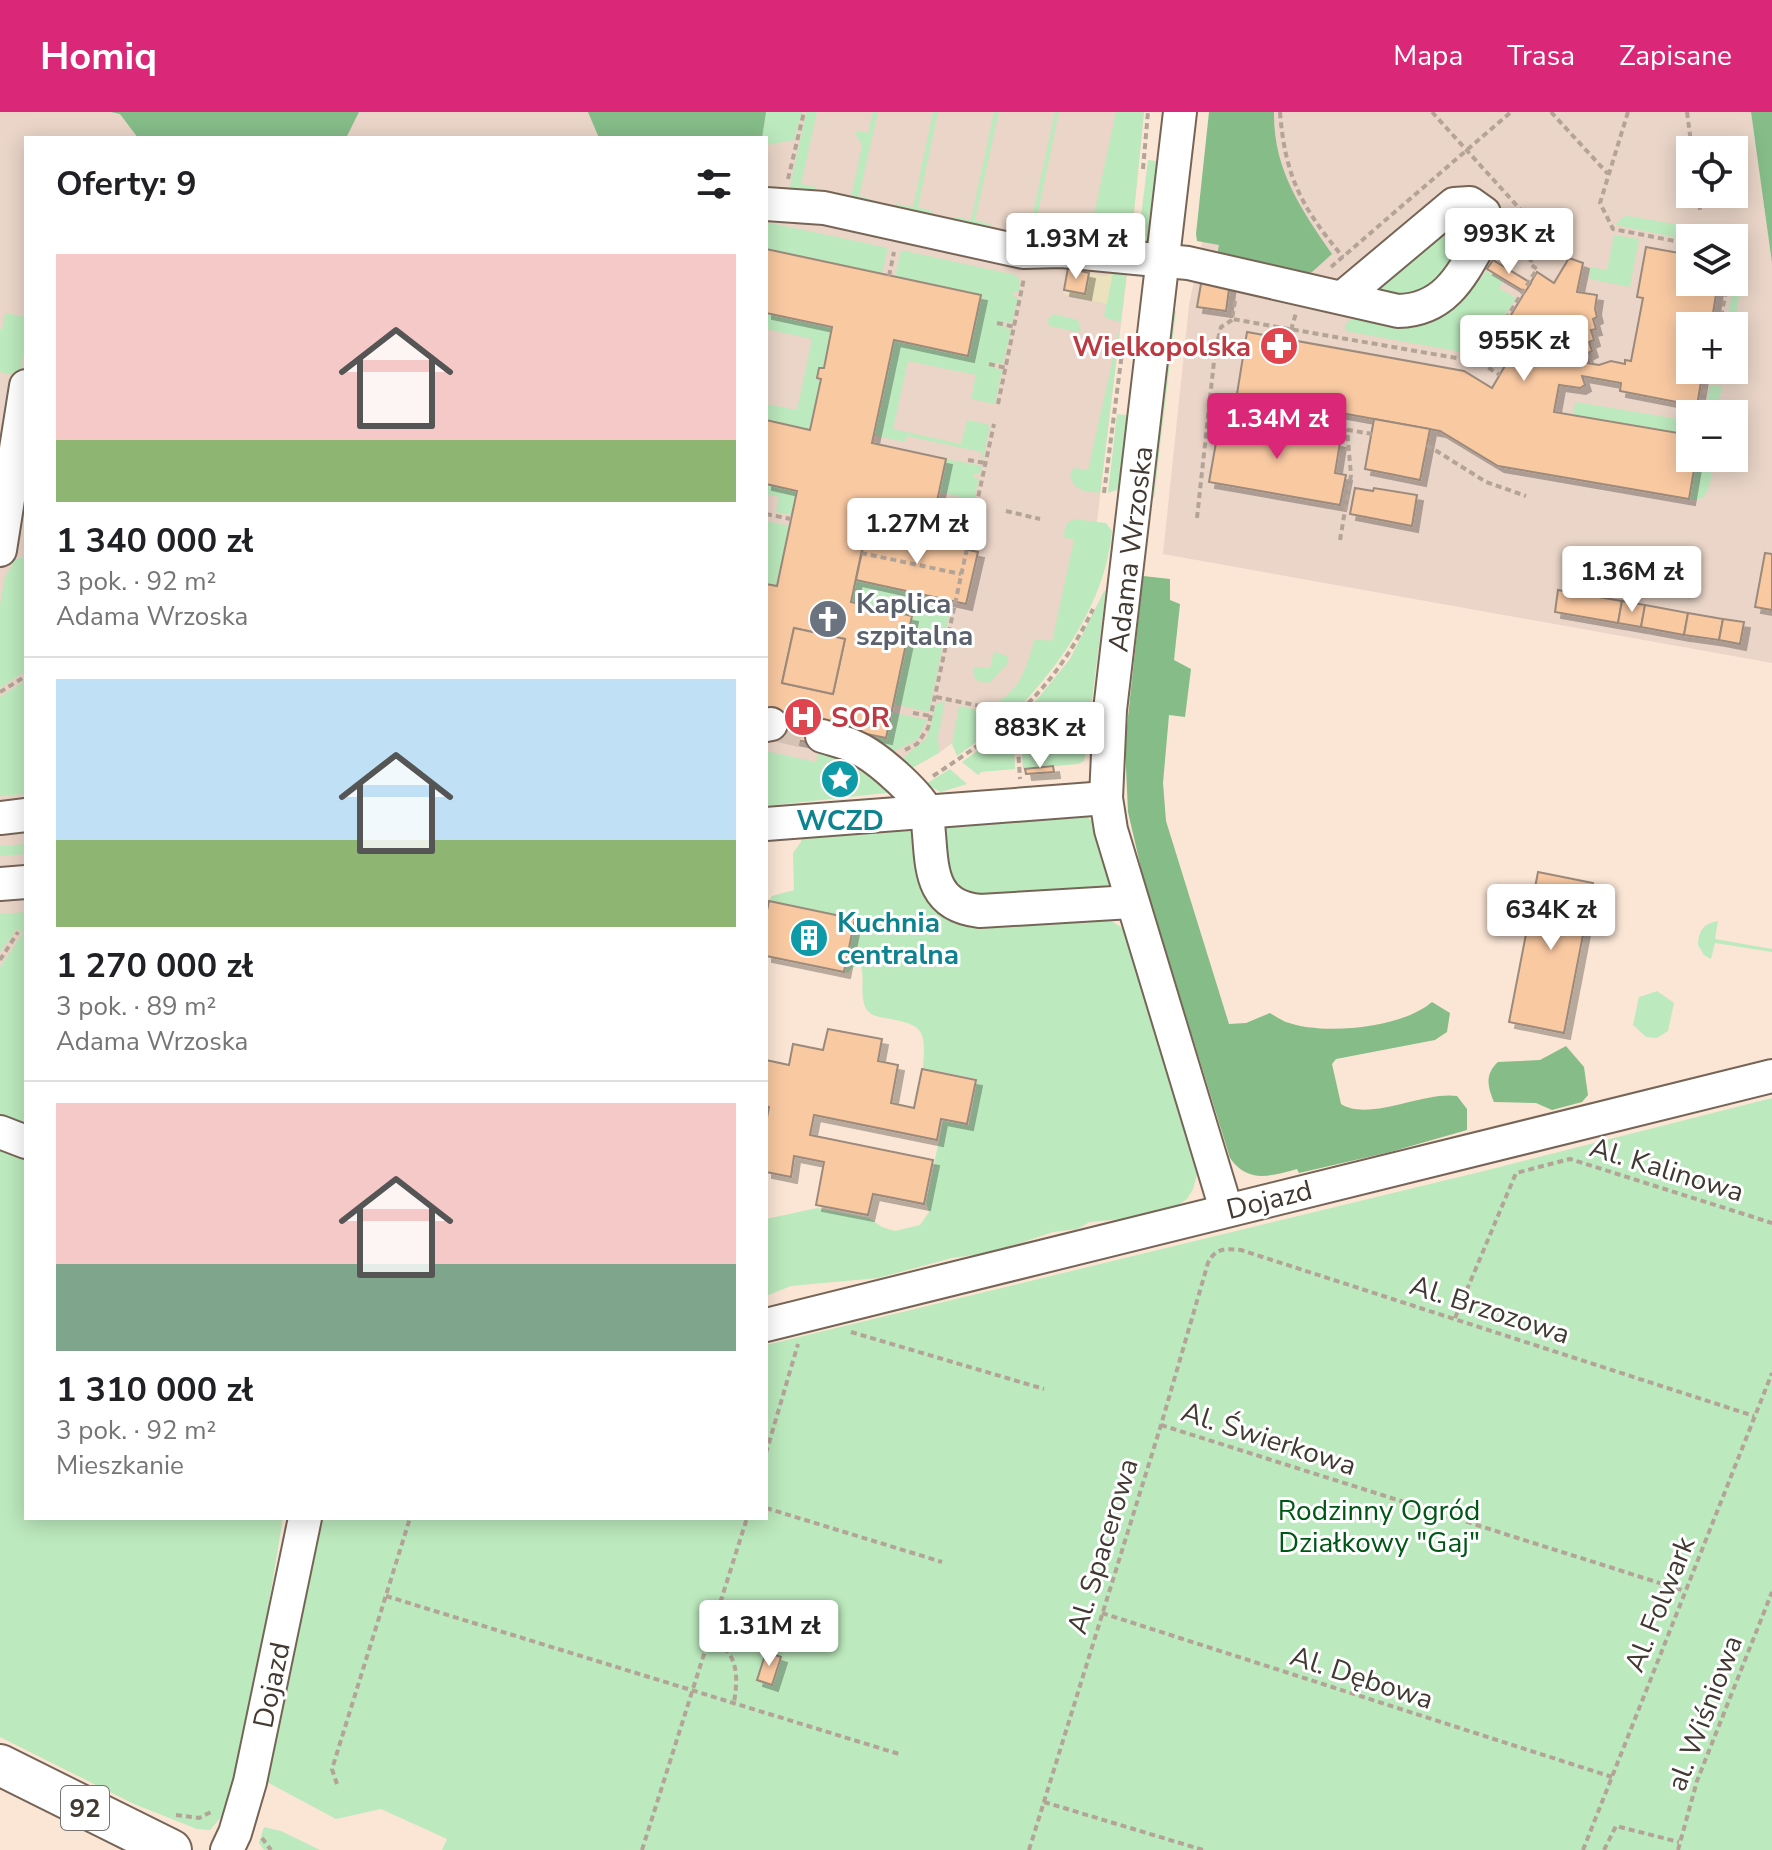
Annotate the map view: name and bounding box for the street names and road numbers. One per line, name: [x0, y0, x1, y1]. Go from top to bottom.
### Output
street label: Adama Wrzoska: [1100, 444, 1162, 654]
street label: Al. Kalinowa: [1585, 1129, 1748, 1211]
street label: Dojazd: [1223, 1171, 1316, 1229]
street label: Al. Brzozowa: [1405, 1266, 1574, 1354]
street label: Al. Świerkowa: [1176, 1393, 1361, 1485]
street label: Al. Spacerowa: [1058, 1454, 1148, 1639]
street label: Al. Folwark: [1616, 1530, 1705, 1678]
street label: al. Wiśniowa: [1658, 1630, 1752, 1797]
street label: Al. Dębowa: [1285, 1637, 1438, 1719]
street label: Dojazd: [244, 1639, 300, 1732]
road number: 92: [61, 1786, 109, 1830]

